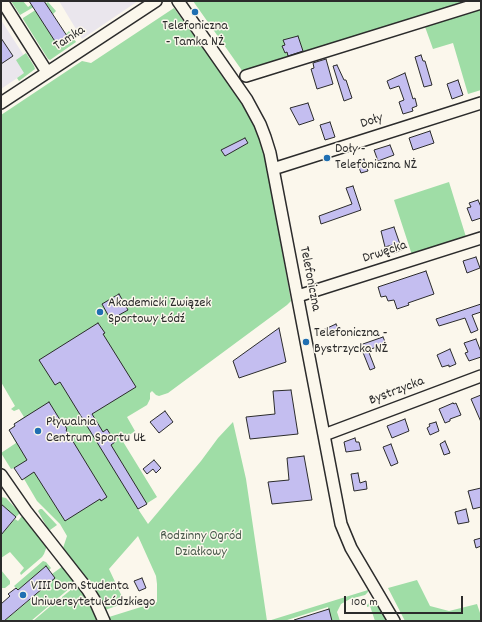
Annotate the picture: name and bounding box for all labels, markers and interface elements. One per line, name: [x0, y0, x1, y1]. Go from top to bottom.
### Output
marker: Telefoniczna - Tamka NŻ: [190, 7, 200, 17]
place label: Telefoniczna - Tamka NŻ: [162, 19, 228, 52]
street label: Tamka: [51, 23, 89, 55]
street label: Doły: [359, 111, 385, 133]
place label: Doły - Telefoniczna NŻ: [335, 142, 417, 174]
marker: Doły - Telefoniczna NŻ: [322, 153, 332, 163]
street label: Drwęcka: [361, 238, 409, 268]
street label: Telefoniczna: [295, 245, 323, 313]
place label: Akademicki Związek Sportowy Łódź: [108, 296, 211, 328]
marker: Akademicki Związek Sportowy Łódź: [95, 307, 105, 317]
place label: Telefoniczna - Bystrzycka NŻ: [314, 326, 388, 358]
marker: Telefoniczna - Bystrzycka NŻ: [301, 337, 311, 347]
street label: Bystrzycka: [367, 374, 427, 410]
place label: Pływalnia Centrum Sportu UŁ: [46, 415, 146, 448]
marker: Pływalnia Centrum Sportu UŁ: [33, 426, 43, 436]
park label: Rodzinny Ogród Działkowy: [160, 529, 242, 562]
place label: VIII Dom Studenta Uniwersytetu Łódzkiego: [31, 579, 155, 612]
scale bar: [346, 588, 465, 614]
marker: VIII Dom Studenta Uniwersytetu Łódzkiego: [18, 590, 28, 600]
text: 100 m: [351, 594, 378, 611]

